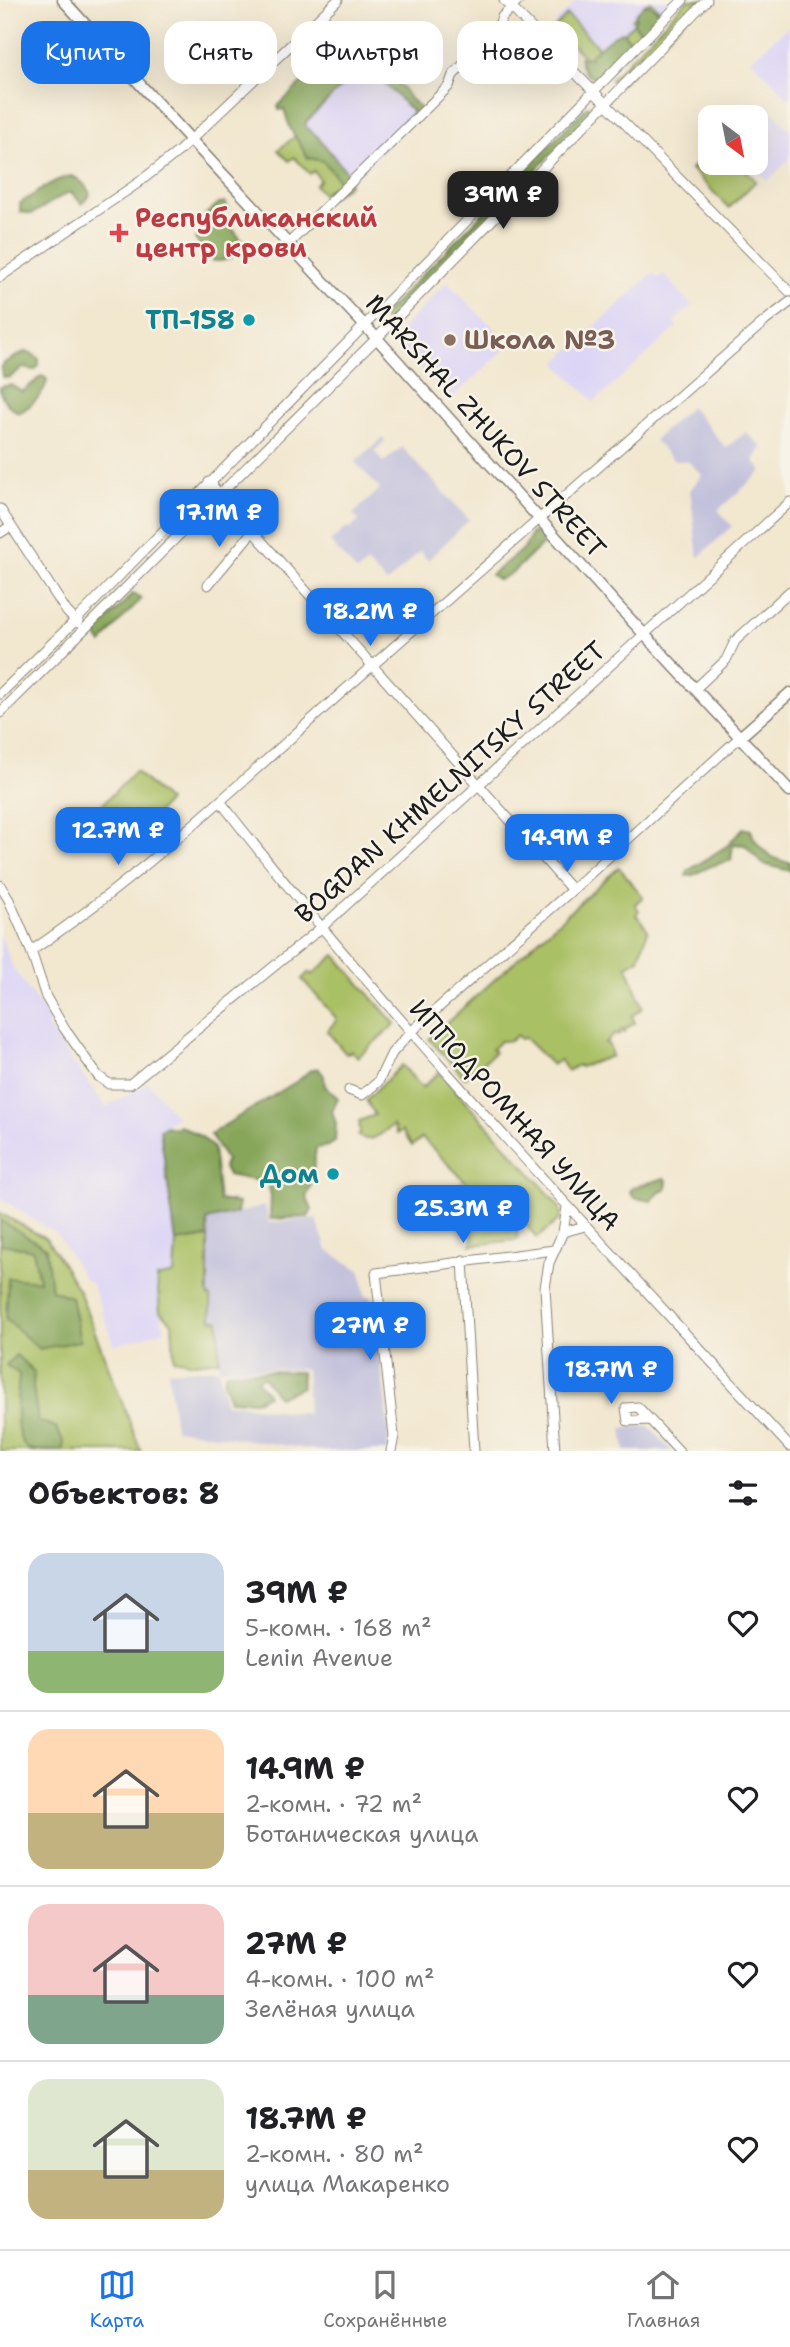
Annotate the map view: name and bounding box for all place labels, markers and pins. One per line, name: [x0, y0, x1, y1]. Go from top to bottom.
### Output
pin: 39M ₽: [454, 172, 552, 231]
place label: Республиканский центр крови: [135, 200, 377, 265]
marker: Республиканский центр крови: [109, 223, 129, 243]
place label: ТП-158: [145, 302, 235, 337]
marker: ТП-158: [241, 312, 257, 328]
place label: Школа №3: [464, 322, 615, 357]
marker: Школа №3: [442, 332, 458, 348]
pin: 17.1M ₽: [154, 490, 284, 549]
pin: 18.2M ₽: [305, 588, 435, 648]
pin: 12.7M ₽: [53, 808, 183, 867]
pin: 14.9M ₽: [502, 814, 632, 874]
place label: Дом: [260, 1156, 319, 1191]
marker: Дом: [325, 1166, 341, 1182]
pin: 25.3M ₽: [398, 1186, 528, 1245]
pin: 27M ₽: [321, 1302, 419, 1362]
pin: 18.7M ₽: [546, 1346, 676, 1406]

